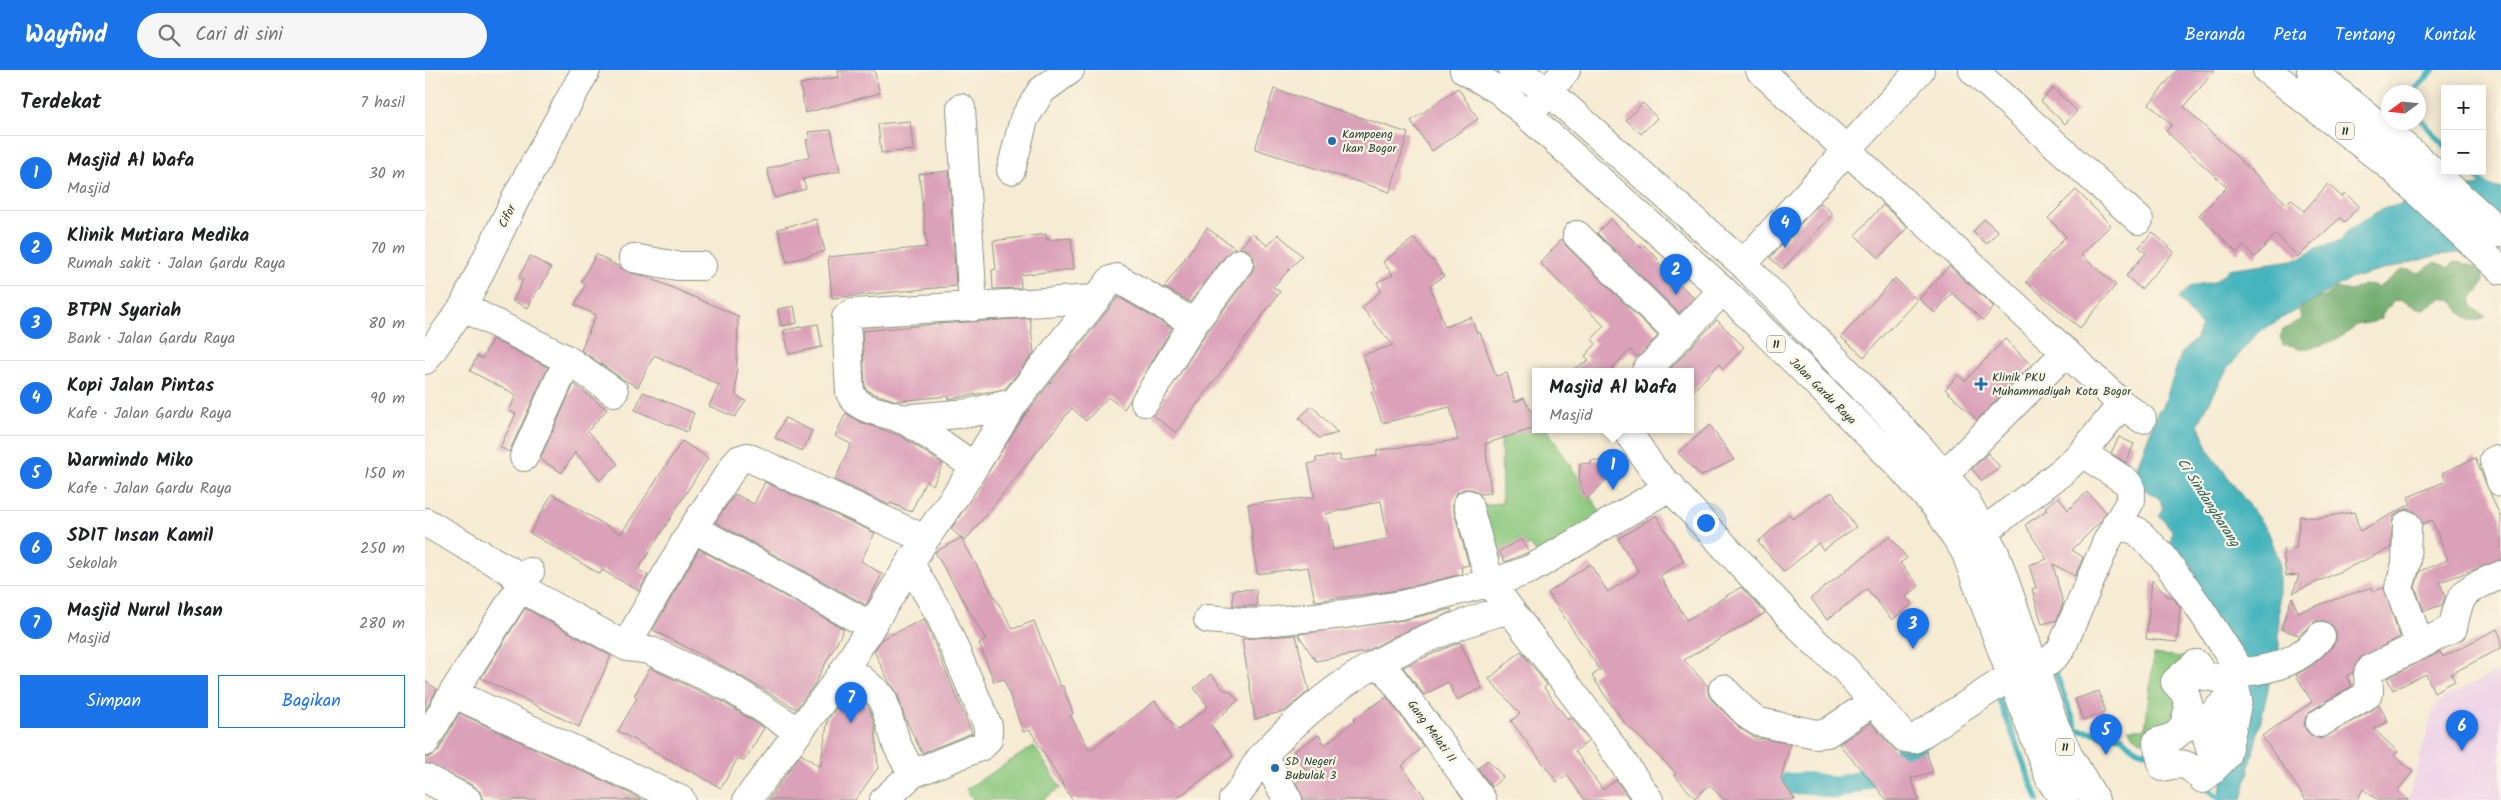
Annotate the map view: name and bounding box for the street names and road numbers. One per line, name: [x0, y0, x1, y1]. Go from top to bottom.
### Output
road number: 11: [2336, 122, 2354, 140]
street label: Cifor: [494, 200, 522, 231]
road number: 11: [1767, 336, 1785, 352]
street label: Jalan Gardu Raya: [1785, 353, 1861, 430]
street label: Gang Melati II: [1402, 696, 1461, 767]
road number: 11: [2056, 739, 2074, 756]

